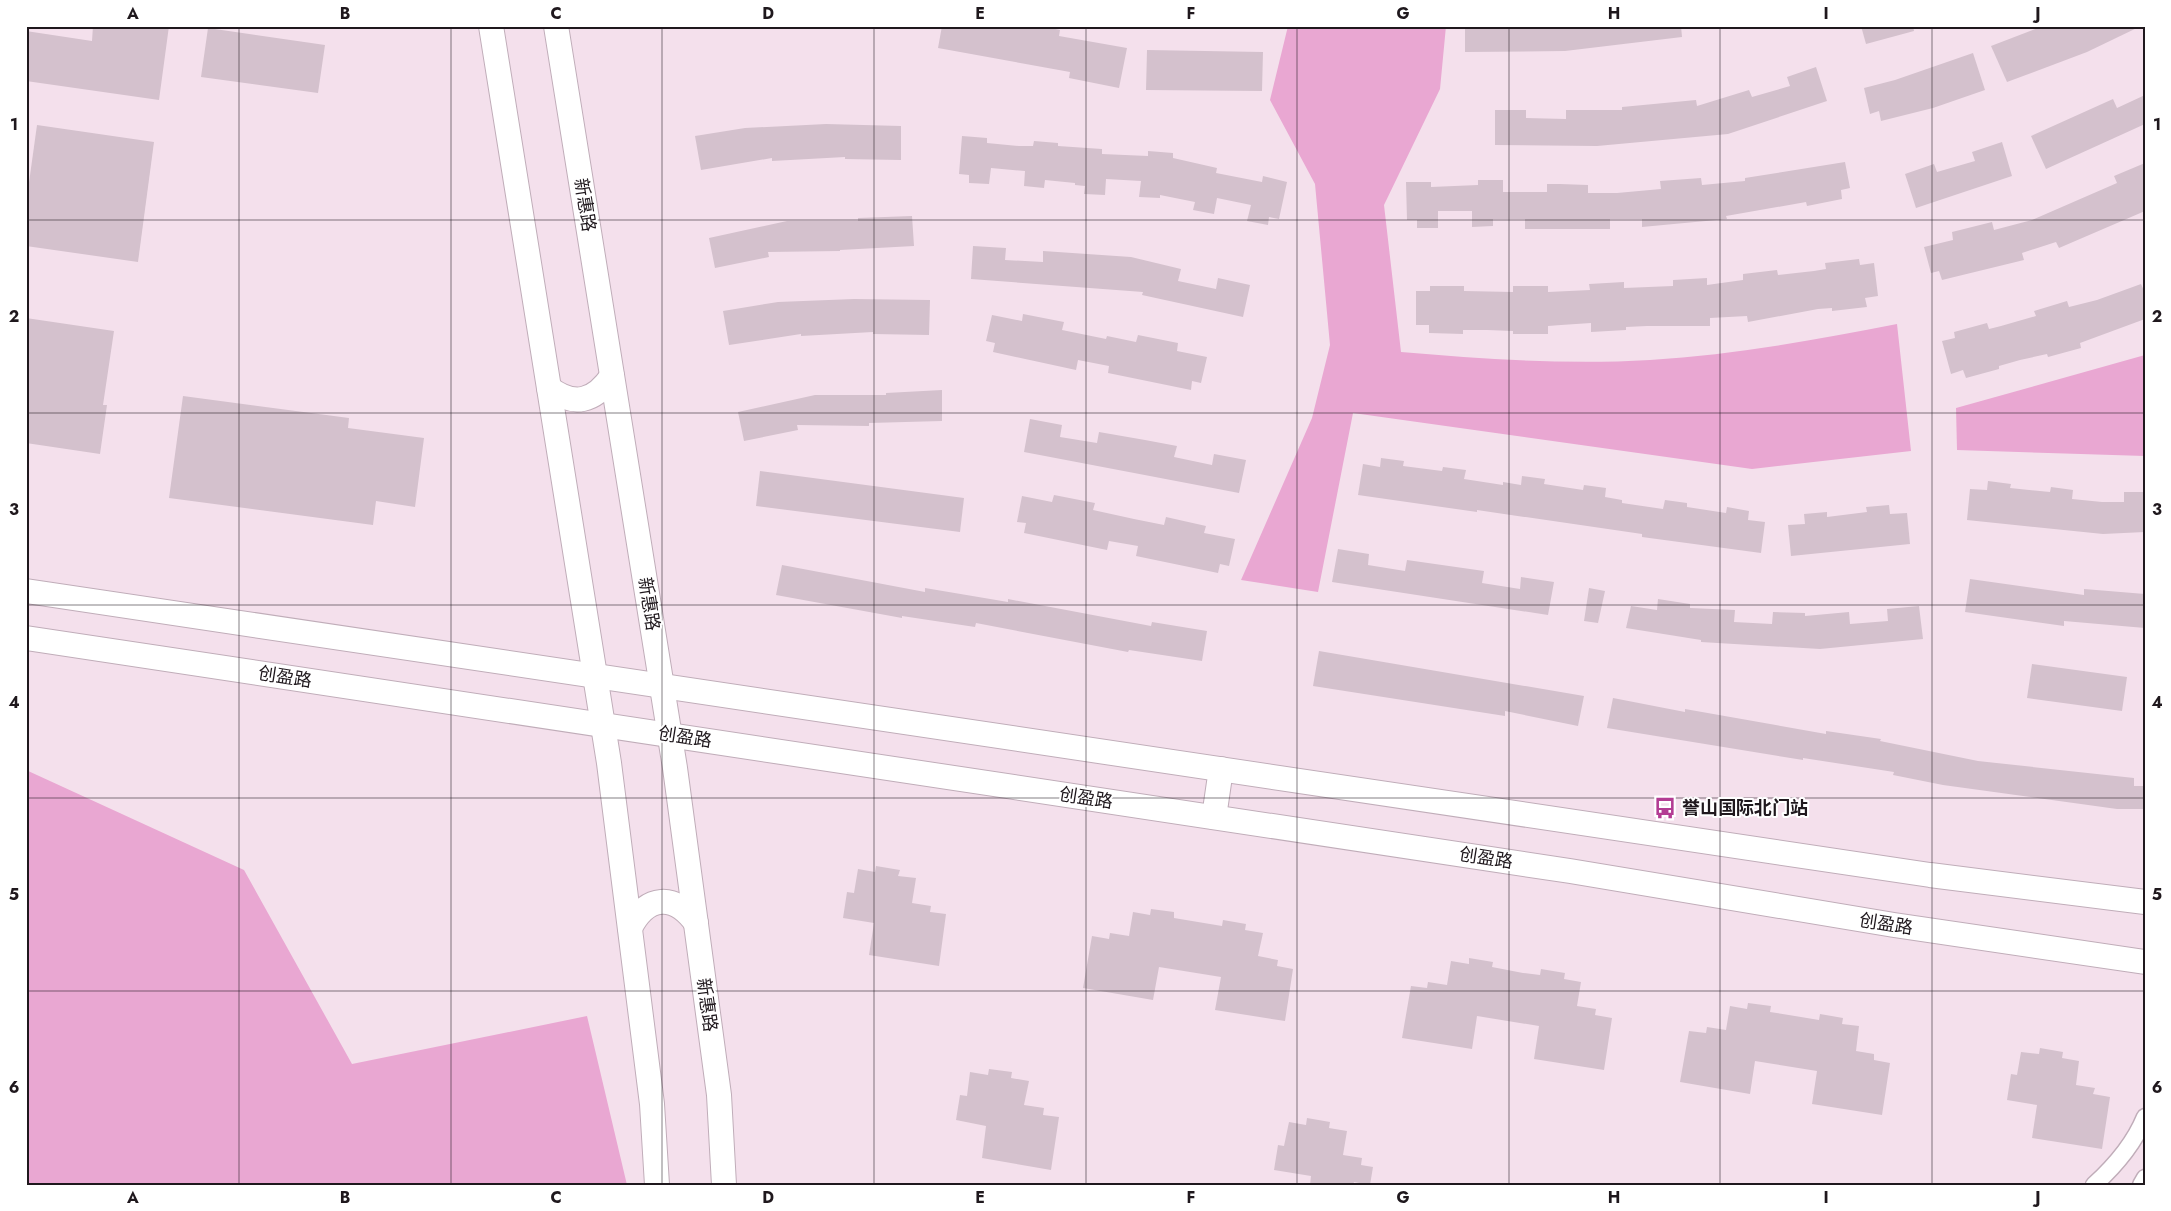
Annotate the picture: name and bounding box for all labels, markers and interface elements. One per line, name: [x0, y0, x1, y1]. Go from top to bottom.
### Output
text: A: [126, 2, 139, 25]
text: B: [340, 2, 350, 25]
text: C: [550, 2, 562, 25]
text: D: [762, 2, 774, 25]
text: E: [975, 2, 985, 25]
text: F: [1187, 2, 1195, 25]
text: G: [1396, 2, 1410, 25]
text: H: [1608, 2, 1620, 25]
text: I: [1823, 2, 1829, 25]
text: J: [2032, 2, 2041, 25]
text: 1: [10, 113, 18, 136]
text: 1: [2153, 113, 2161, 136]
street label: 新惠路: [568, 176, 602, 234]
text: 2: [9, 305, 19, 328]
text: 2: [2152, 305, 2162, 328]
text: 3: [9, 498, 19, 521]
text: 3: [2152, 498, 2162, 521]
street label: 新惠路: [632, 575, 666, 633]
street label: 创盈路: [256, 660, 314, 694]
text: 4: [8, 691, 20, 714]
text: 4: [2151, 691, 2163, 714]
street label: 创盈路: [656, 720, 714, 754]
street label: 创盈路: [1057, 781, 1115, 815]
bus stop icon: 誉山国际北门站: [1652, 795, 1678, 821]
place label: 誉山国际北门站: [1682, 795, 1808, 821]
street label: 创盈路: [1457, 841, 1515, 875]
text: 5: [9, 883, 19, 906]
text: 5: [2152, 883, 2162, 906]
street label: 创盈路: [1857, 907, 1915, 941]
street label: 新惠路: [690, 976, 724, 1034]
text: 6: [9, 1076, 19, 1099]
text: 6: [2152, 1076, 2162, 1099]
text: A: [126, 1186, 139, 1209]
text: B: [340, 1186, 350, 1209]
text: C: [550, 1186, 562, 1209]
text: D: [762, 1186, 774, 1209]
text: E: [975, 1186, 985, 1209]
text: F: [1187, 1186, 1195, 1209]
text: G: [1396, 1186, 1410, 1209]
text: H: [1608, 1186, 1620, 1209]
text: I: [1823, 1186, 1829, 1209]
text: J: [2032, 1186, 2041, 1209]

